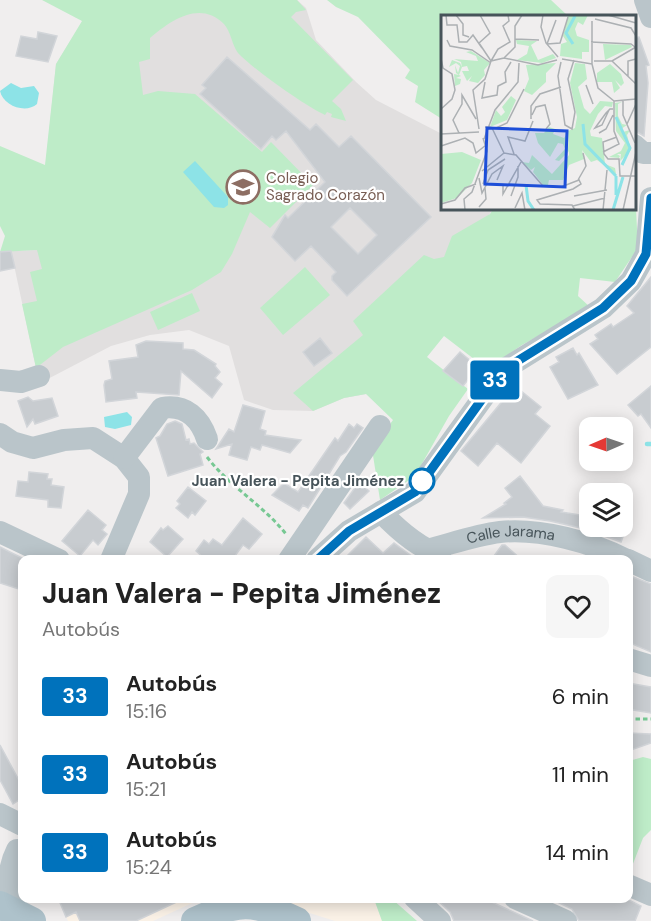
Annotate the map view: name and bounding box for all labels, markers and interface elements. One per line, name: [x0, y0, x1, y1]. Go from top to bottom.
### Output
inset map: [441, 15, 636, 210]
place label: Colegio Sagrado Corazón: [266, 168, 385, 205]
school or university icon: Colegio Sagrado Corazón: [225, 169, 261, 205]
line badge: 33: [468, 360, 522, 400]
text: 33: [482, 366, 508, 394]
north arrow: [579, 417, 633, 471]
map controls: [579, 417, 633, 537]
marker: Juan Valera - Pepita Jiménez: [409, 468, 435, 494]
place label: Juan Valera - Pepita Jiménez: [191, 471, 404, 491]
button: layers: [579, 483, 633, 537]
street label: Calle Jarama: [464, 521, 557, 548]
text: Juan Valera - Pepita Jiménez: [42, 575, 441, 612]
button: heart: [546, 575, 609, 638]
text: Autobús: [42, 616, 120, 642]
text: Autobús: [126, 669, 217, 698]
text: 33: [62, 682, 88, 710]
text: 6 min: [552, 682, 609, 711]
text: 15:16: [126, 698, 167, 724]
text: Autobús: [126, 747, 217, 776]
text: 33: [62, 760, 88, 788]
text: 11 min: [552, 760, 609, 789]
text: 15:21: [126, 776, 166, 802]
text: Autobús: [126, 825, 217, 854]
text: 33: [62, 838, 88, 866]
text: 14 min: [545, 838, 609, 867]
text: 15:24: [126, 854, 172, 880]

